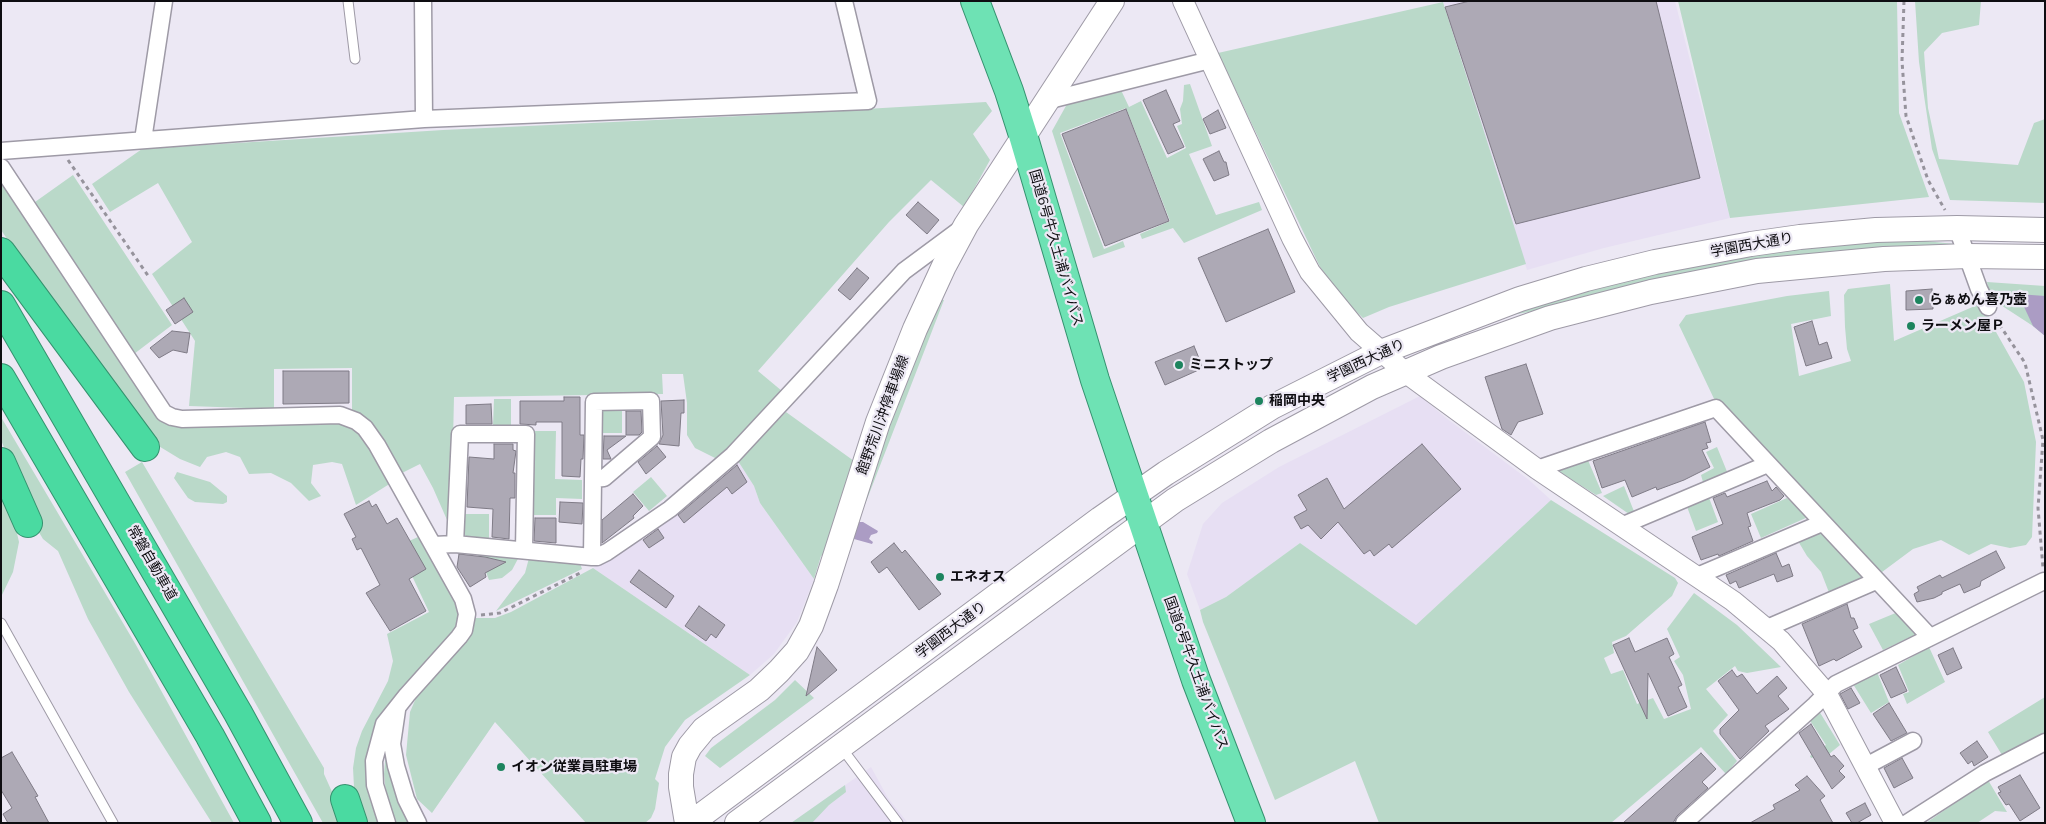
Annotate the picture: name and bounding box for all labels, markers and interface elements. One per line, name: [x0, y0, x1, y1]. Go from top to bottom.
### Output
street label: 国道6号牛久土浦バイパス: [1026, 168, 1086, 328]
street label: 学園西大通り: [1709, 229, 1795, 261]
place label: らぁめん喜乃壺: [1929, 292, 2027, 308]
marker: らぁめん喜乃壺: [1913, 294, 1925, 306]
place label: ラーメン屋Ｐ: [1921, 318, 2005, 334]
marker: ラーメン屋Ｐ: [1905, 320, 1917, 332]
street label: 学園西大通り: [1324, 336, 1408, 386]
street label: 館野荒川沖停車場線: [854, 353, 912, 477]
place label: ミニストップ: [1189, 357, 1273, 373]
marker: ミニストップ: [1173, 359, 1185, 371]
place label: 稲岡中央: [1269, 393, 1325, 409]
marker: 稲岡中央: [1253, 395, 1265, 407]
street label: 常磐自動車道: [124, 522, 180, 604]
place label: エネオス: [950, 569, 1006, 585]
marker: エネオス: [934, 571, 946, 583]
street label: 国道6号牛久土浦バイパス: [1160, 594, 1232, 752]
street label: 学園西大通り: [912, 598, 990, 662]
place label: イオン従業員駐車場: [511, 759, 637, 775]
marker: イオン従業員駐車場: [495, 761, 507, 773]

